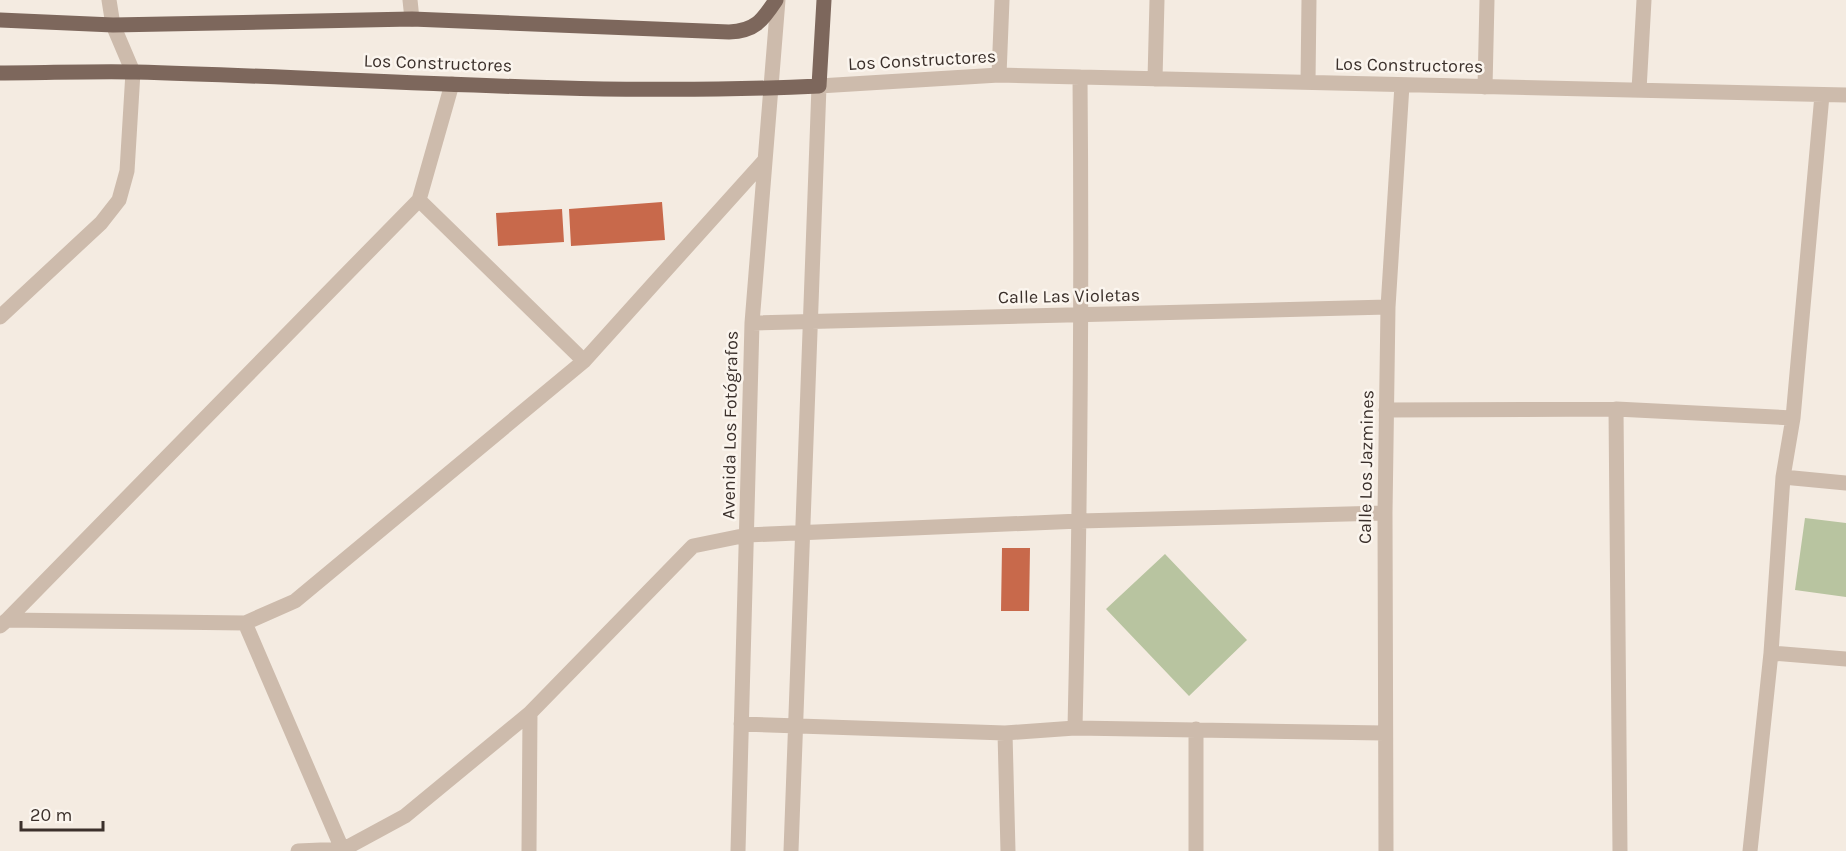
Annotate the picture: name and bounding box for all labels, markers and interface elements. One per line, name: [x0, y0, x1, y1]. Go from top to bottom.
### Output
street label: Los Constructores: [847, 45, 997, 75]
street label: Los Constructores: [363, 49, 513, 77]
street label: Los Constructores: [1335, 53, 1483, 77]
street label: Calle Las Violetas: [998, 284, 1140, 308]
street label: Avenida Los Fotógrafos: [717, 330, 743, 520]
street label: Calle Los Jazmines: [1354, 390, 1378, 544]
scale bar: [21, 794, 104, 832]
text: 20 m: [30, 804, 72, 826]

